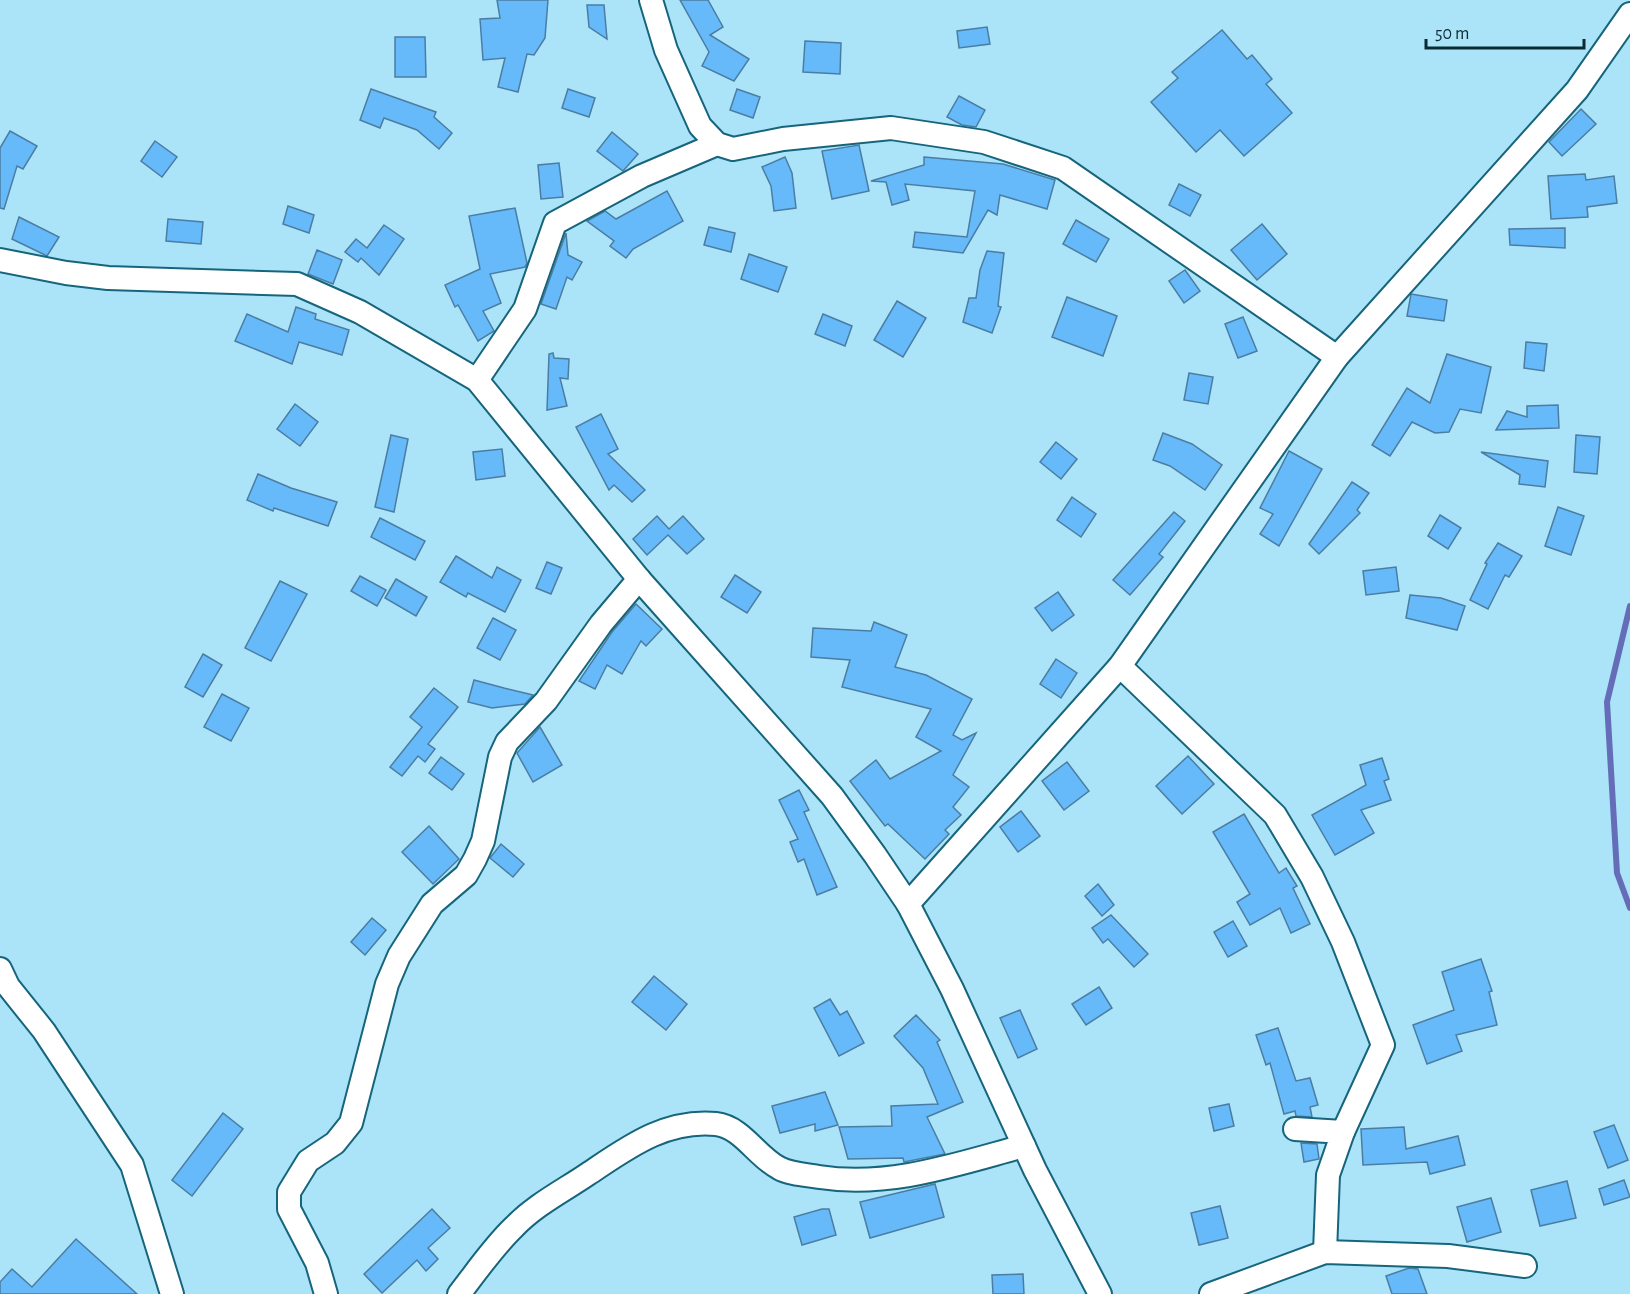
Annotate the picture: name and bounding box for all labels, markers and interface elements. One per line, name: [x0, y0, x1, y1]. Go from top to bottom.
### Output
scale bar: [1426, 12, 1584, 50]
text: 50 m: [1435, 25, 1469, 43]

